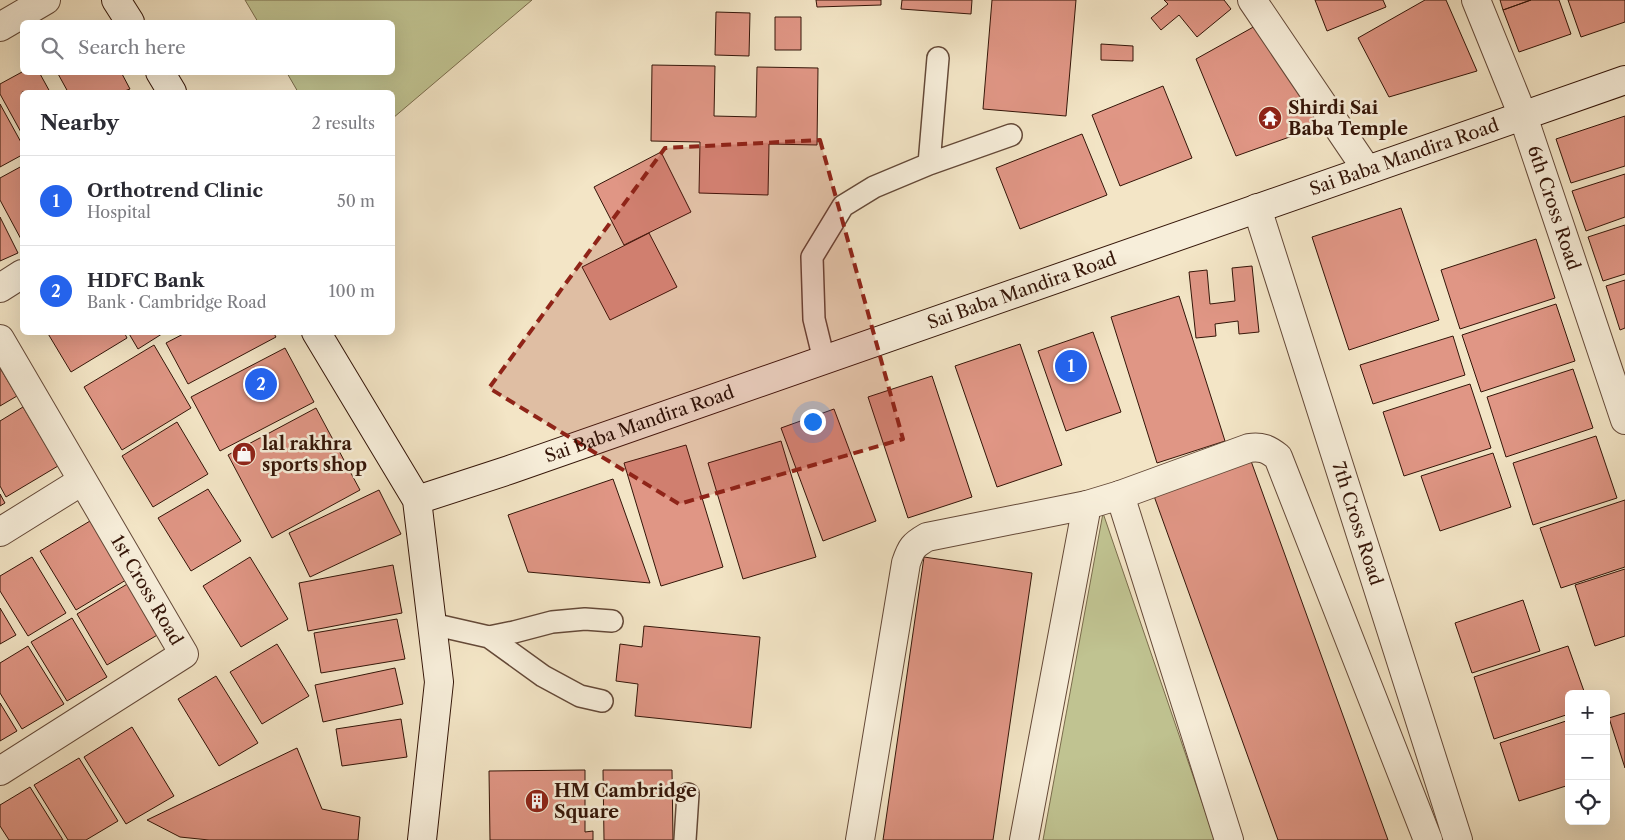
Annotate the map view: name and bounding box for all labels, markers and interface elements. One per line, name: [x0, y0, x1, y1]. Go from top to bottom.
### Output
search box: [20, 20, 395, 75]
icon: search: [38, 34, 66, 62]
text: Search here: [78, 36, 186, 59]
place label: Shirdi Sai Baba Temple: [1288, 97, 1408, 140]
temple icon: Shirdi Sai Baba Temple: [1257, 105, 1283, 131]
text: Nearby: [40, 110, 119, 135]
text: 2 results: [312, 113, 375, 133]
street label: Sai Baba Mandira Road: [1307, 114, 1502, 200]
street label: 6th Cross Road: [1523, 143, 1585, 273]
text: Orthotrend Clinic: [87, 179, 263, 202]
text: 1: [52, 191, 60, 211]
text: 50 m: [337, 191, 375, 211]
text: Hospital: [87, 202, 151, 222]
street label: Sai Baba Mandira Road: [924, 248, 1119, 334]
text: HDFC Bank: [87, 269, 204, 292]
text: 2: [51, 281, 61, 301]
text: 100 m: [329, 281, 375, 301]
text: Bank · Cambridge Road: [87, 292, 266, 312]
pin: 1: [1055, 347, 1087, 385]
pin: 2: [245, 365, 277, 403]
street label: Sai Baba Mandira Road: [542, 381, 737, 468]
your location: [800, 409, 826, 435]
place label: lal rakhra sports shop: [262, 433, 367, 476]
shop icon: lal rakhra sports shop: [231, 441, 257, 467]
street label: 7th Cross Road: [1327, 459, 1387, 588]
street label: 1st Cross Road: [106, 531, 188, 649]
map controls: [1565, 690, 1610, 825]
button: +: [1565, 690, 1610, 735]
button: −: [1565, 735, 1610, 780]
place label: HM Cambridge Square: [554, 780, 697, 823]
button: locate: [1565, 780, 1610, 825]
building icon: HM Cambridge Square: [524, 788, 550, 814]

